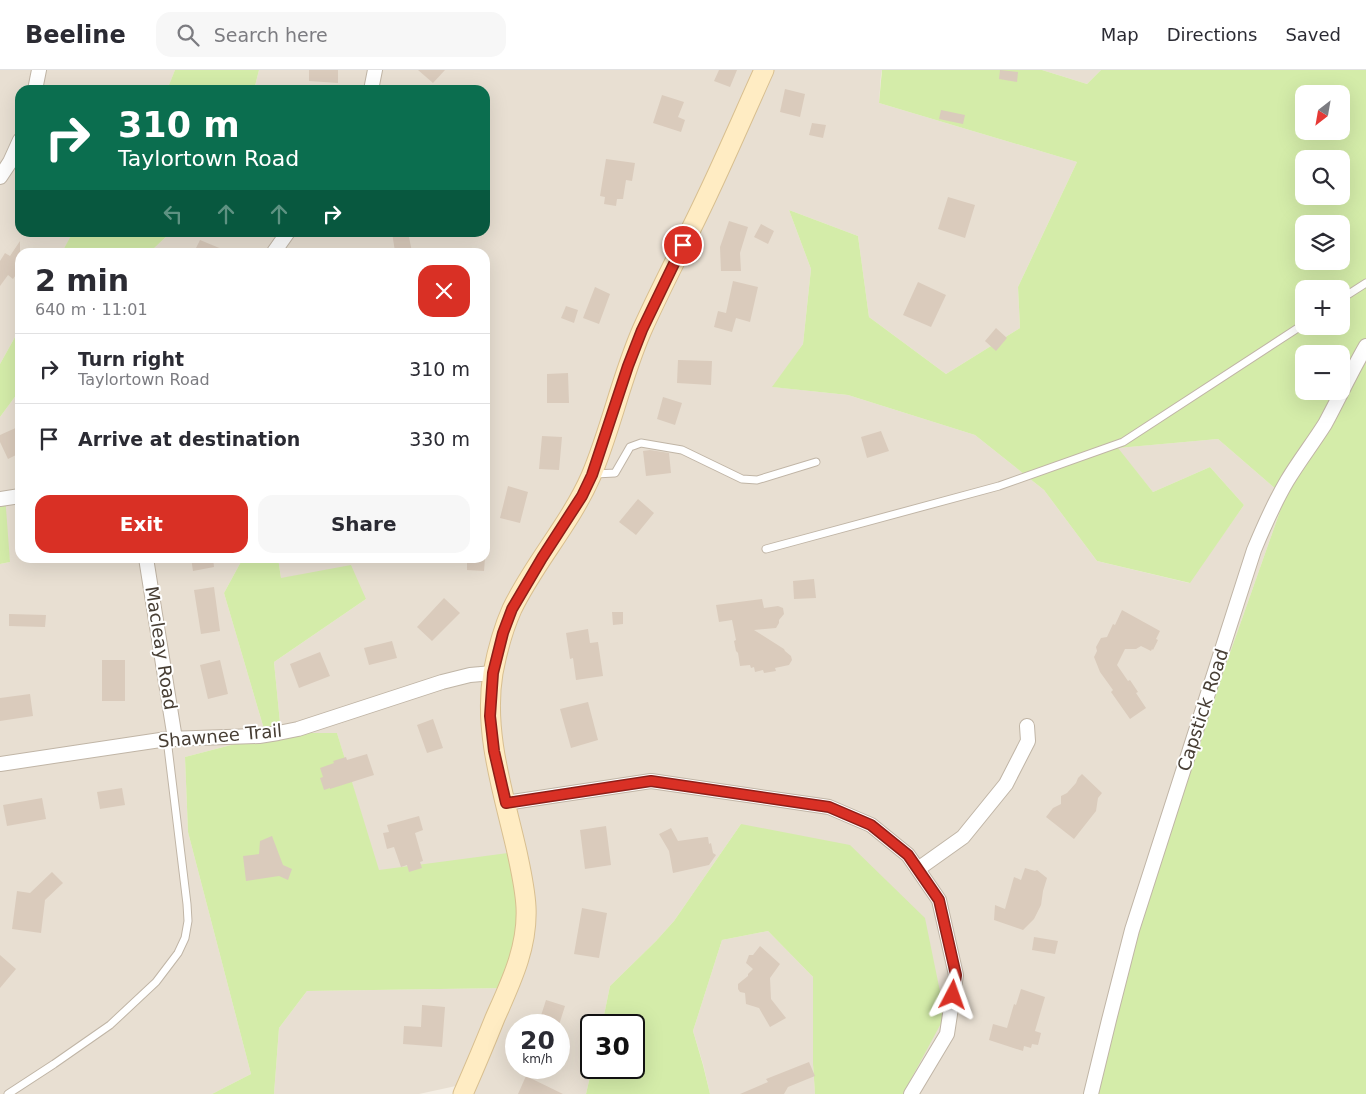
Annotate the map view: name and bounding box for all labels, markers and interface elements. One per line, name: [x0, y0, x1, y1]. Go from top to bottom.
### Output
search box: [156, 12, 506, 57]
text: Beeline: [25, 21, 126, 49]
icon: search: [174, 21, 202, 49]
text: Search here: [214, 24, 328, 46]
text: Map: [1101, 24, 1139, 45]
text: Directions: [1167, 24, 1257, 45]
text: Saved: [1285, 24, 1341, 45]
north arrow: [1295, 85, 1350, 140]
map controls: [1295, 85, 1350, 400]
icon: right: [35, 105, 100, 170]
text: 310 m: [118, 105, 240, 145]
text: Taylortown Road: [118, 146, 299, 171]
button: search: [1295, 150, 1350, 205]
icon: left: [159, 200, 187, 228]
icon: ahead: [212, 200, 240, 228]
icon: ahead: [265, 200, 293, 228]
icon: right: [318, 200, 346, 228]
button: layers: [1295, 215, 1350, 270]
pin: [662, 224, 704, 266]
icon: arrive: [669, 231, 697, 259]
text: 2 min: [35, 263, 129, 298]
button: close: [418, 265, 470, 317]
button: +: [1295, 280, 1350, 335]
text: 640 m · 11:01: [35, 300, 148, 319]
button: −: [1295, 345, 1350, 400]
text: Turn right: [78, 348, 184, 370]
icon: right: [35, 355, 63, 383]
text: 310 m: [409, 358, 470, 380]
text: Taylortown Road: [78, 370, 210, 389]
icon: arrive: [35, 425, 63, 453]
text: Arrive at destination: [78, 428, 300, 450]
text: 330 m: [409, 428, 470, 450]
button: Exit: [35, 495, 248, 553]
button: Share: [258, 495, 470, 553]
street label: Macleay Road: [141, 584, 182, 711]
street label: Capstick Road: [1173, 646, 1232, 774]
street label: Shawnee Trail: [157, 720, 283, 751]
position arrow: [926, 968, 978, 1020]
speed limit sign: 30: [580, 1014, 645, 1079]
text: 20: [520, 1026, 555, 1055]
text: km/h: [522, 1052, 553, 1066]

